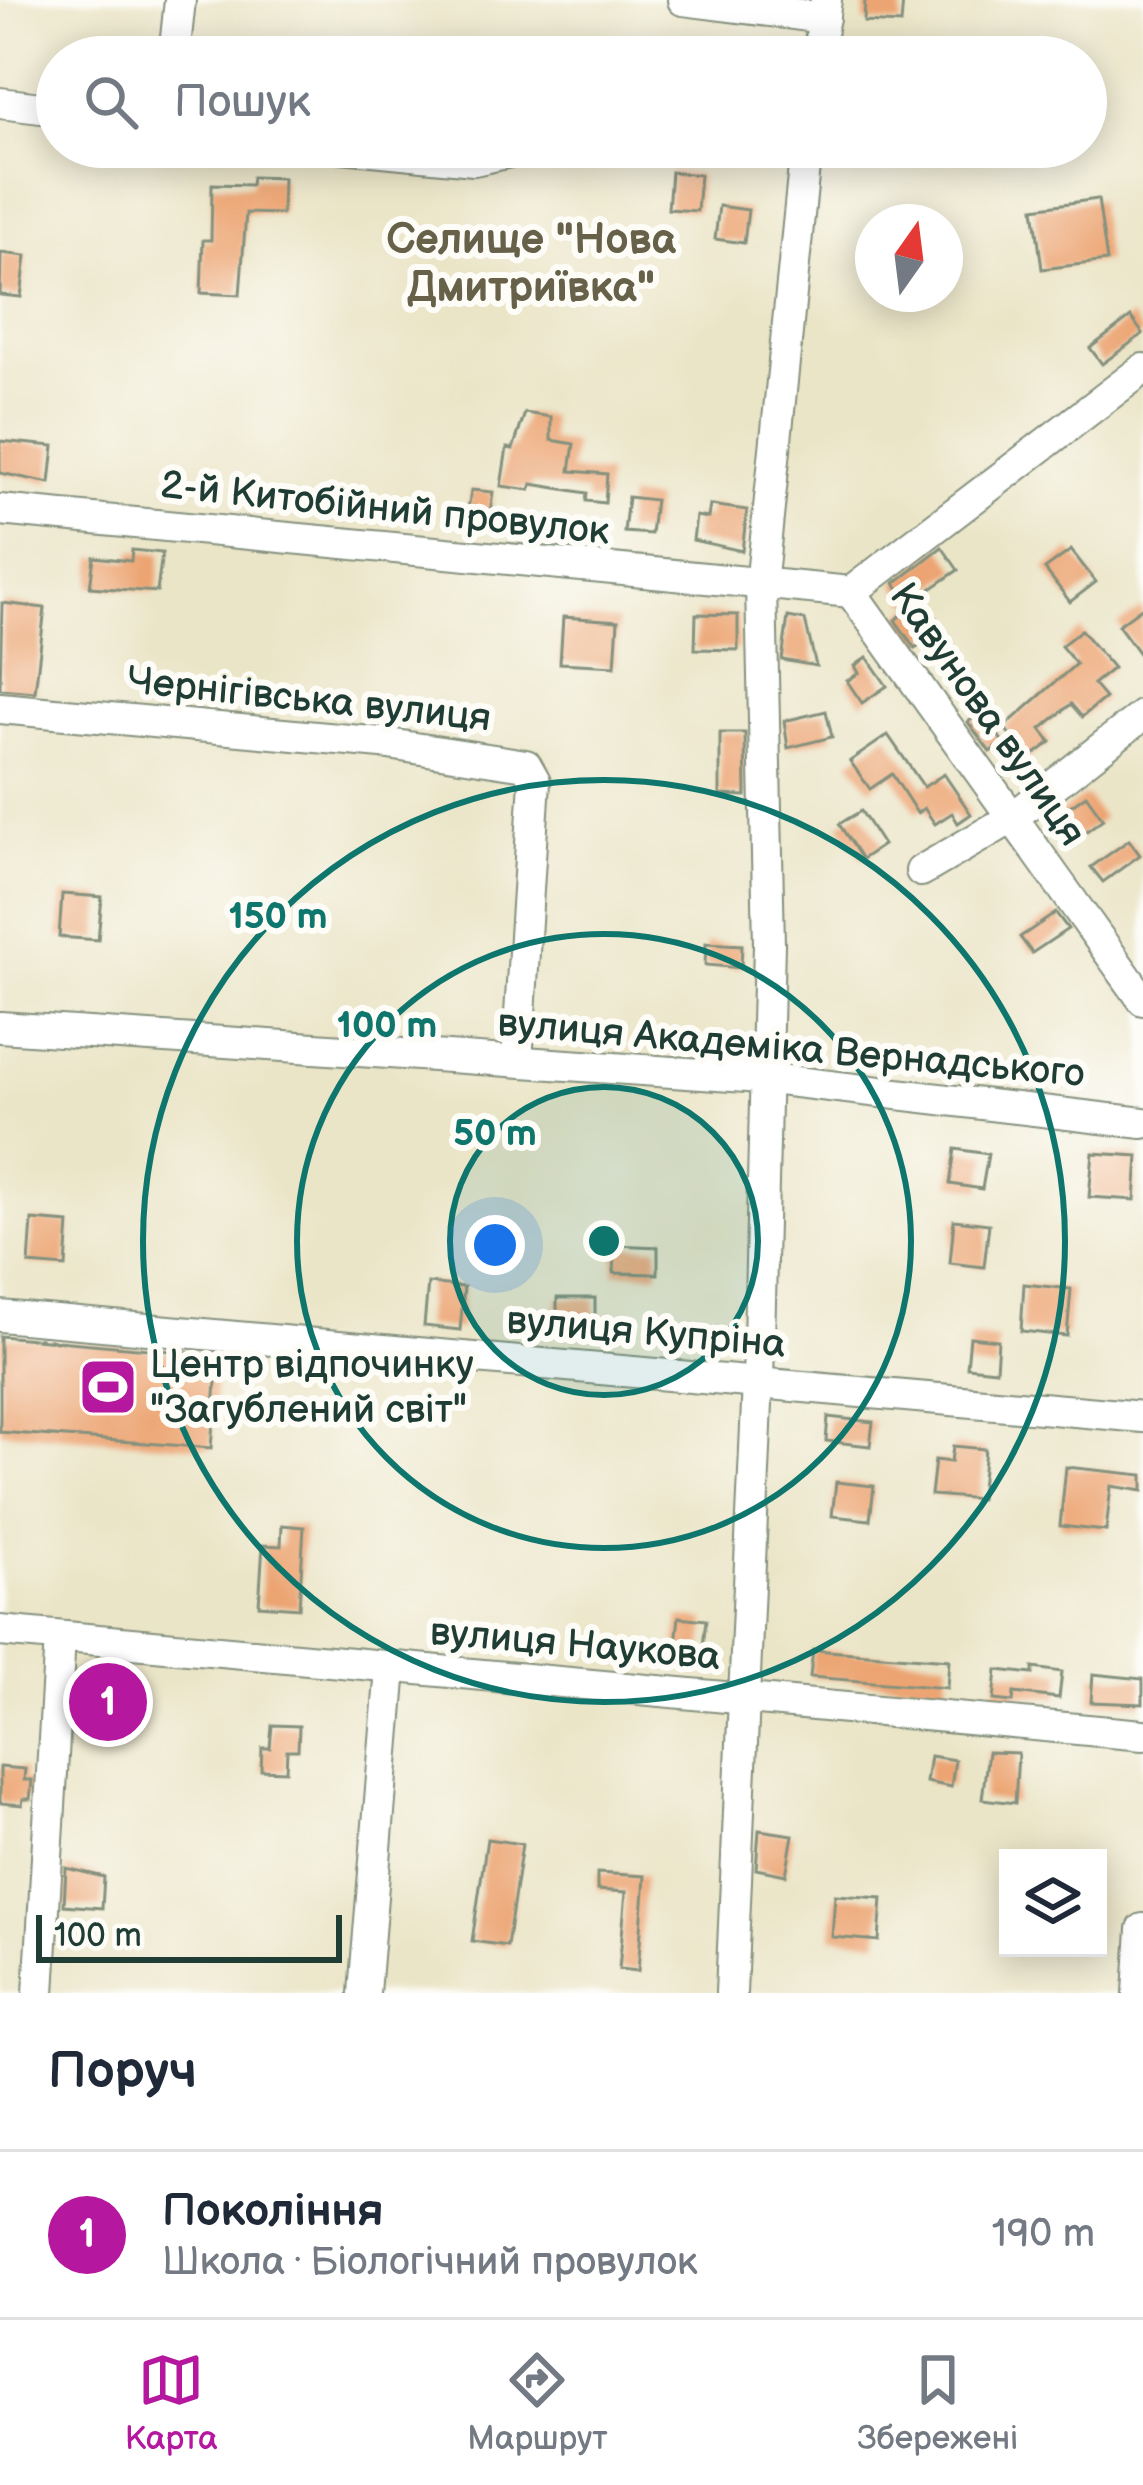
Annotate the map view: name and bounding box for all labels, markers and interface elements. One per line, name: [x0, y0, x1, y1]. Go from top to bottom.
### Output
search box: [36, 36, 1107, 168]
icon: search: [78, 69, 144, 135]
text: Пошук: [174, 75, 311, 130]
north arrow: [855, 204, 963, 312]
district label: Селище "Нова Дмитриївка": [386, 215, 676, 314]
street label: 2-й Китобійний провулок: [158, 462, 612, 556]
street label: Кавунова вулиця: [879, 575, 1095, 855]
street label: Чернігівська вулиця: [125, 658, 493, 742]
text: 150 m: [229, 896, 327, 939]
street label: вулиця Академіка Вернадського: [495, 1000, 1087, 1098]
text: 100 m: [337, 1005, 437, 1048]
text: 50 m: [453, 1113, 537, 1156]
your location: [465, 1215, 525, 1275]
centre of rings: [583, 1220, 625, 1262]
street label: вулиця Купріна: [505, 1297, 787, 1369]
place label: Центр відпочинку "Загублений світ": [150, 1342, 474, 1434]
sports icon: Центр відпочинку "Загублений світ": [77, 1356, 139, 1418]
street label: вулиця Наукова: [428, 1609, 722, 1681]
pin: 1: [69, 1657, 147, 1747]
map controls: [999, 1849, 1107, 1957]
button: layers: [999, 1849, 1107, 1957]
scale bar: [36, 1909, 342, 1962]
text: 100 m: [54, 1916, 142, 1956]
text: Поруч: [48, 2041, 197, 2102]
text: Покоління: [162, 2184, 383, 2239]
text: 1: [79, 2211, 95, 2258]
text: 190 m: [992, 2211, 1095, 2258]
text: Школа · Біологічний провулок: [162, 2239, 698, 2286]
tab: Карта: [125, 2347, 218, 2459]
tab: Маршрут: [467, 2347, 608, 2459]
tab: Збережені: [857, 2347, 1018, 2459]

